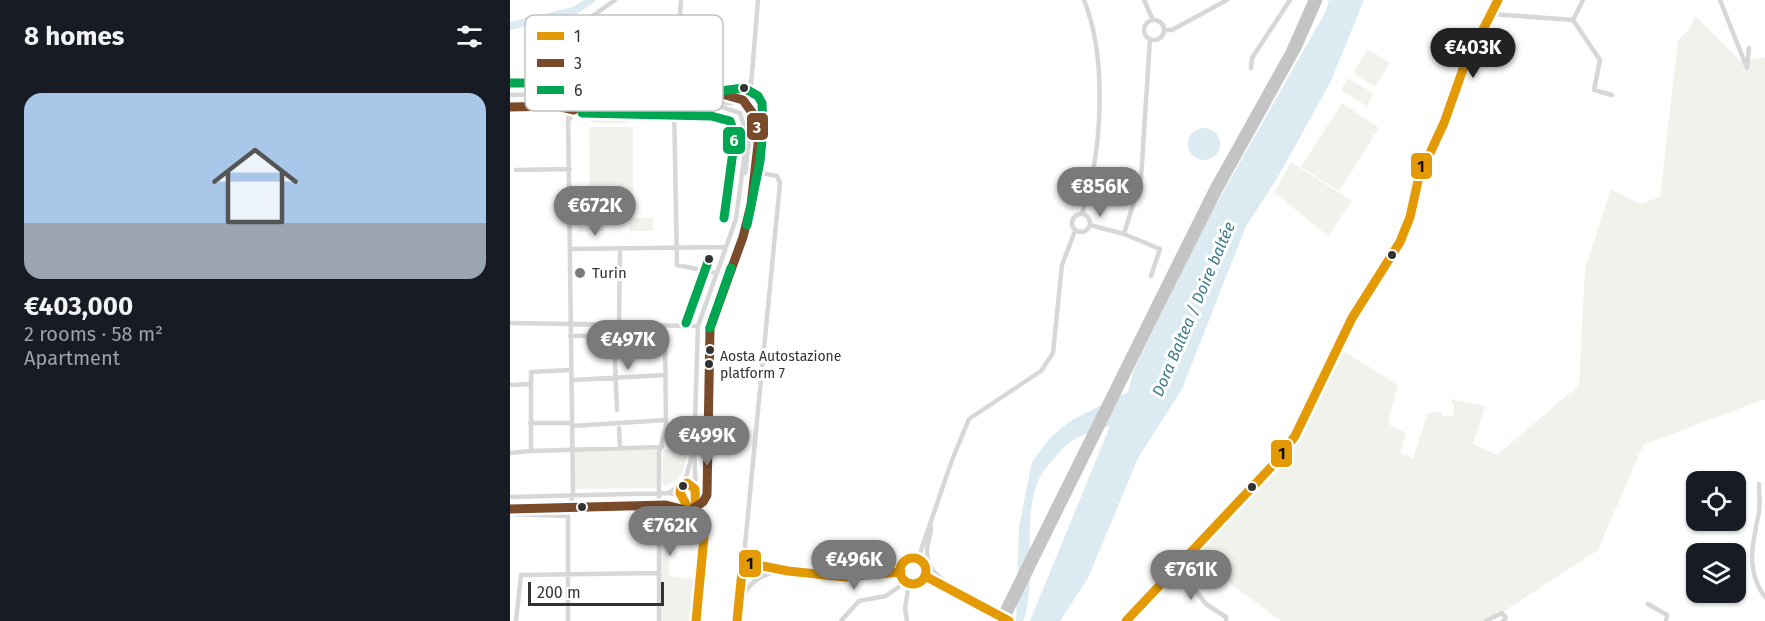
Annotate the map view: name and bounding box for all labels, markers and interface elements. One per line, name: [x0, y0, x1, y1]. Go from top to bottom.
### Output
legend: [525, 15, 723, 111]
icon: filters: [453, 20, 486, 53]
text: 8 homes: [24, 21, 124, 52]
text: 1: [574, 27, 581, 46]
pin: €403K: [1431, 28, 1515, 79]
text: €403K: [1444, 35, 1502, 59]
text: 3: [574, 54, 582, 73]
text: 6: [574, 81, 583, 100]
unlabelled marker: [738, 82, 750, 94]
line badge: 3: [746, 112, 769, 141]
text: 3: [752, 118, 761, 137]
line badge: 6: [722, 126, 746, 155]
text: 6: [729, 131, 739, 150]
icon: home: [201, 132, 309, 240]
line badge: 1: [1410, 152, 1433, 180]
text: 1: [1417, 157, 1425, 176]
pin: €856K: [1058, 167, 1142, 218]
text: €856K: [1071, 174, 1129, 198]
pin: €672K: [553, 186, 637, 237]
text: €672K: [568, 193, 622, 217]
water label: Dora Baltea / Doire baltée: [1148, 219, 1239, 399]
unlabelled marker: [1386, 249, 1398, 261]
unlabelled marker: [703, 253, 715, 265]
place label: Turin: [592, 264, 627, 282]
marker: Turin: [573, 266, 587, 280]
text: €403,000: [24, 291, 133, 322]
pin: €497K: [586, 320, 670, 371]
text: 2 rooms · 58 m²: [24, 322, 163, 346]
text: €497K: [600, 327, 656, 351]
unlabelled marker: [704, 344, 716, 356]
text: Apartment: [24, 346, 120, 370]
place label: Aosta Autostazione platform 7: [720, 348, 841, 382]
marker: Aosta Autostazione platform 7: [703, 358, 715, 370]
pin: €499K: [665, 416, 749, 467]
text: €499K: [678, 423, 736, 447]
line badge: 1: [1270, 439, 1293, 468]
text: 1: [1278, 444, 1286, 463]
map controls: [1686, 471, 1746, 603]
button: locate: [1686, 471, 1746, 531]
unlabelled marker: [677, 480, 689, 492]
unlabelled marker: [1246, 481, 1258, 493]
unlabelled marker: [576, 501, 588, 513]
pin: €762K: [628, 506, 712, 557]
text: €762K: [643, 513, 697, 537]
pin: €496K: [812, 540, 896, 591]
button: layers: [1686, 543, 1746, 603]
text: €496K: [825, 547, 883, 571]
line badge: 1: [738, 549, 762, 578]
pin: €761K: [1149, 550, 1233, 601]
text: 1: [746, 554, 754, 573]
text: €761K: [1165, 557, 1217, 581]
scale bar: [528, 579, 664, 606]
text: 200 m: [537, 583, 581, 602]

